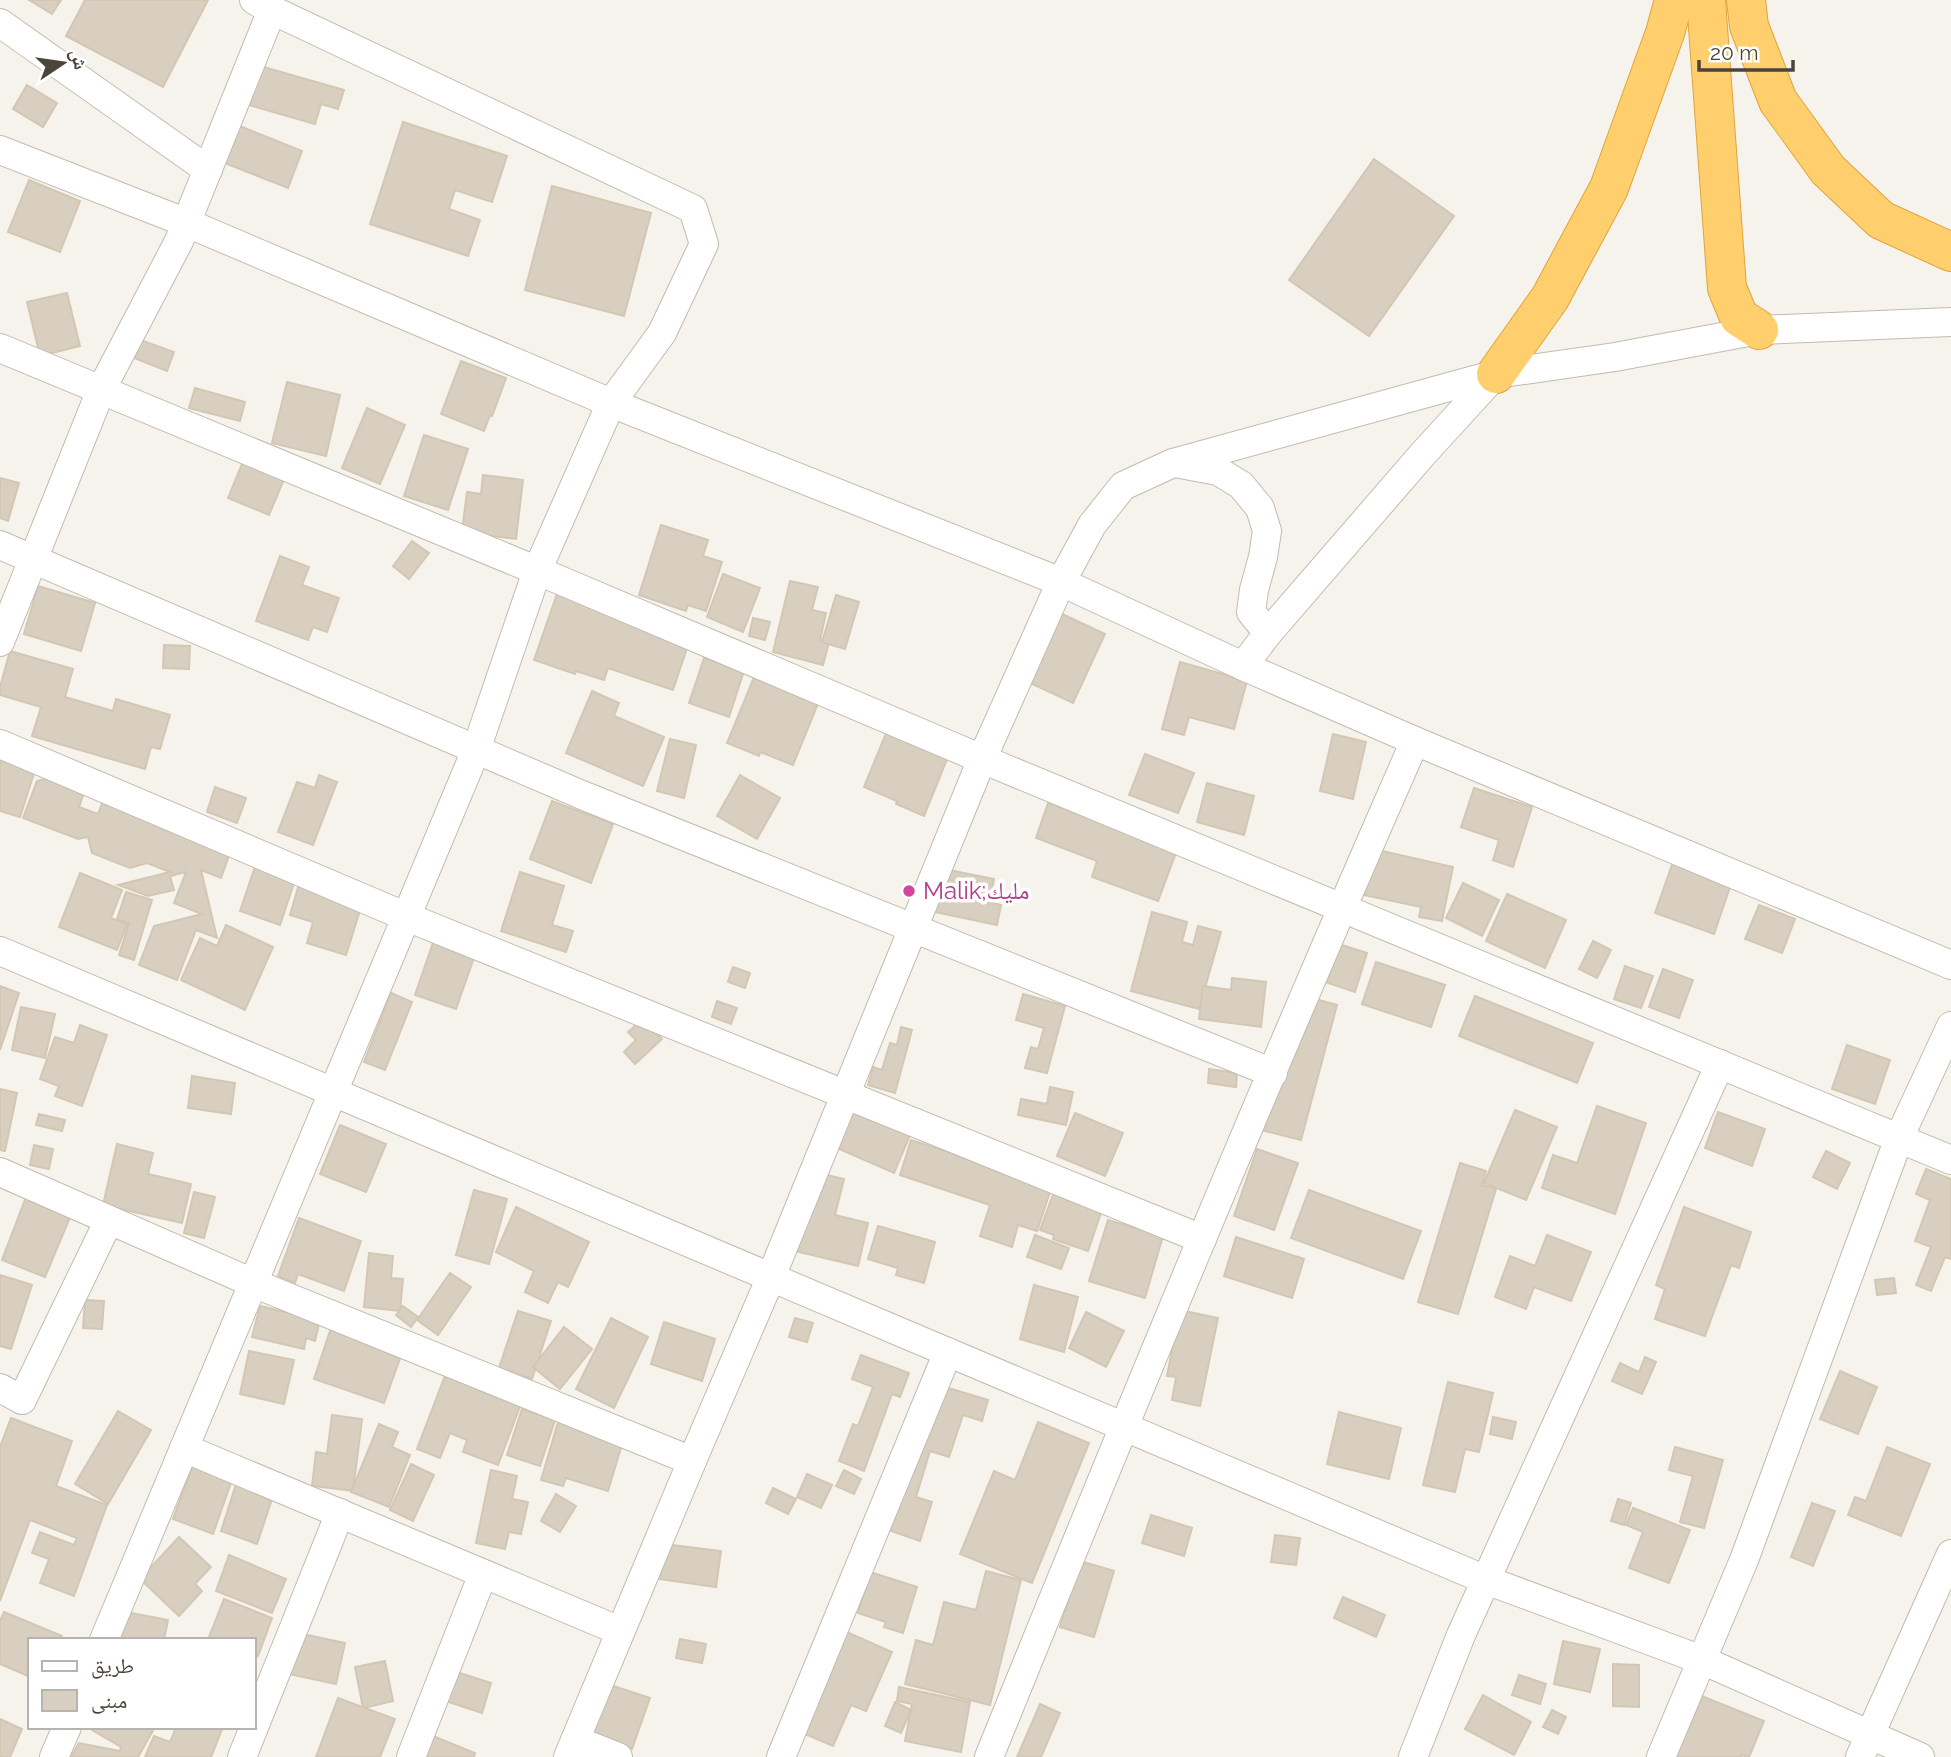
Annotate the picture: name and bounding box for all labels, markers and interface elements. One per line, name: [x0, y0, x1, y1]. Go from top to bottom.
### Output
north arrow: [28, 28, 98, 98]
scale bar: [1699, 28, 1794, 72]
text: 20 m: [1710, 40, 1758, 65]
text: ش: [66, 47, 93, 72]
place label: Malik;مليك: [923, 876, 1030, 905]
marker: Malik;مليك: [901, 883, 917, 899]
legend: [28, 1638, 256, 1729]
text: طريق: [91, 1653, 134, 1679]
text: مبنى: [91, 1688, 127, 1714]

